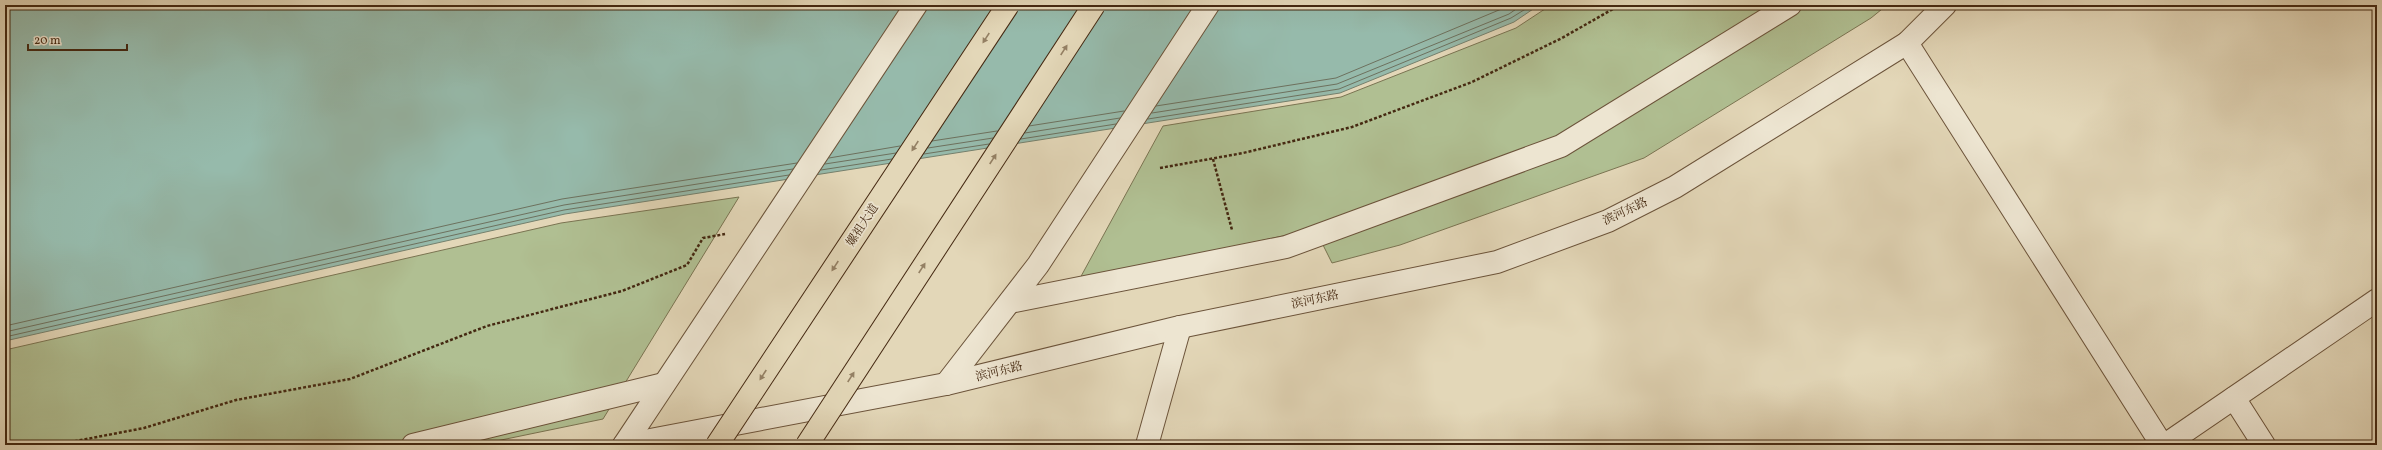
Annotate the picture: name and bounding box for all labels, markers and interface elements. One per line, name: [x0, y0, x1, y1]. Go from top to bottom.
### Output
scale bar: [28, 26, 127, 52]
one-way arrow: [982, 32, 990, 43]
text: 20 m: [34, 33, 61, 49]
one-way arrow: [1060, 45, 1068, 56]
one-way arrow: [911, 140, 918, 152]
one-way arrow: [989, 154, 997, 164]
street label: 滨河东路: [1600, 195, 1651, 229]
street label: 嫘祖大道: [843, 201, 883, 250]
one-way arrow: [831, 261, 839, 271]
one-way arrow: [918, 263, 926, 273]
street label: 滨河东路: [1290, 287, 1340, 313]
street label: 滨河东路: [974, 358, 1024, 386]
one-way arrow: [760, 369, 767, 380]
one-way arrow: [847, 372, 855, 382]

